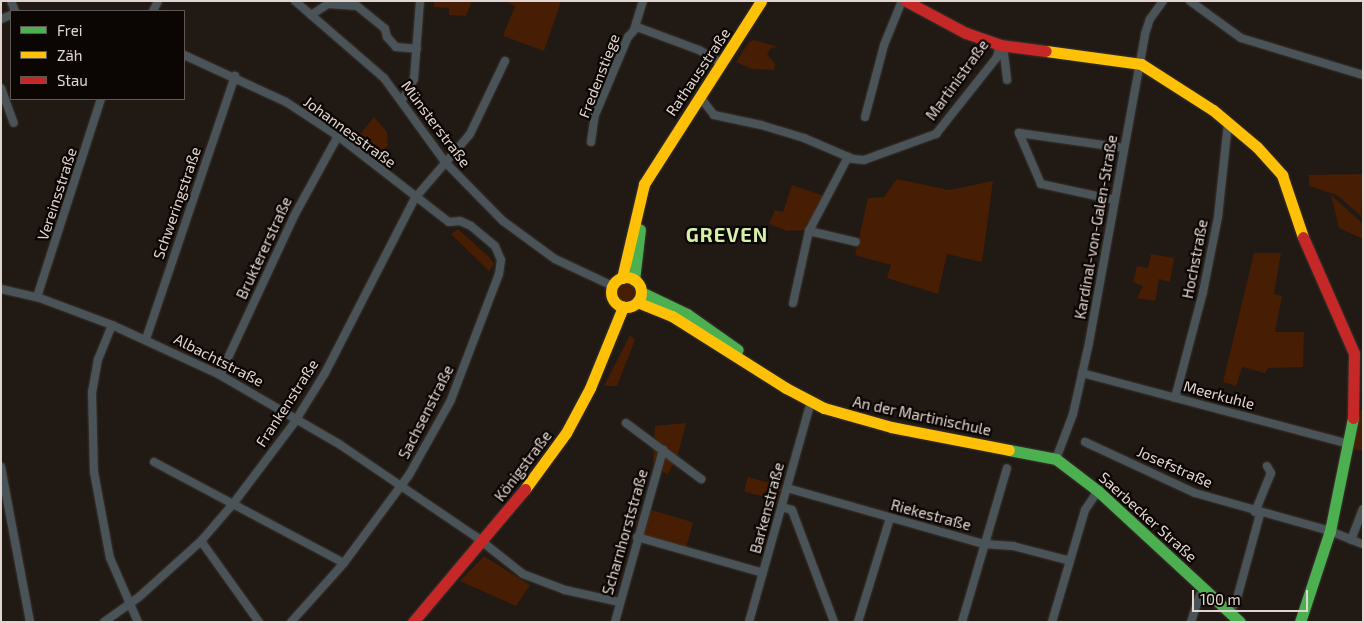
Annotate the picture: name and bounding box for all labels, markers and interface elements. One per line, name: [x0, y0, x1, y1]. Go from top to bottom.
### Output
legend: [10, 10, 185, 100]
text: Frei: [57, 21, 82, 39]
street label: Rathausstraße: [662, 25, 734, 119]
street label: Fredenstiege: [575, 31, 623, 121]
street label: Martinistraße: [922, 36, 992, 124]
text: Zäh: [57, 46, 82, 64]
text: Stau: [57, 71, 88, 89]
street label: Münsterstraße: [398, 77, 474, 171]
street label: Johannesstraße: [300, 93, 400, 171]
street label: Kardinal-von-Galen-Straße: [1071, 133, 1121, 321]
street label: Vereinsstraße: [34, 145, 80, 243]
street label: Schweringstraße: [149, 145, 205, 261]
street label: Bruktererstraße: [232, 194, 296, 302]
street label: Hochstraße: [1178, 218, 1212, 300]
district label: GREVEN: [685, 222, 769, 246]
street label: Albachtstraße: [171, 330, 267, 390]
street label: Frankenstraße: [252, 356, 322, 450]
street label: Sachsenstraße: [395, 362, 457, 462]
street label: Meerkuhle: [1182, 377, 1256, 413]
street label: An der Martinischule: [851, 392, 993, 440]
street label: Königstraße: [491, 427, 555, 505]
street label: Josefstraße: [1134, 442, 1216, 492]
street label: Barkenstraße: [746, 461, 788, 555]
street label: Scharnhorststraße: [598, 467, 652, 597]
street label: Saerbecker Straße: [1095, 468, 1201, 566]
street label: Riekestraße: [889, 496, 973, 534]
scale bar: [1194, 580, 1310, 612]
text: 100 m: [1200, 590, 1241, 608]

